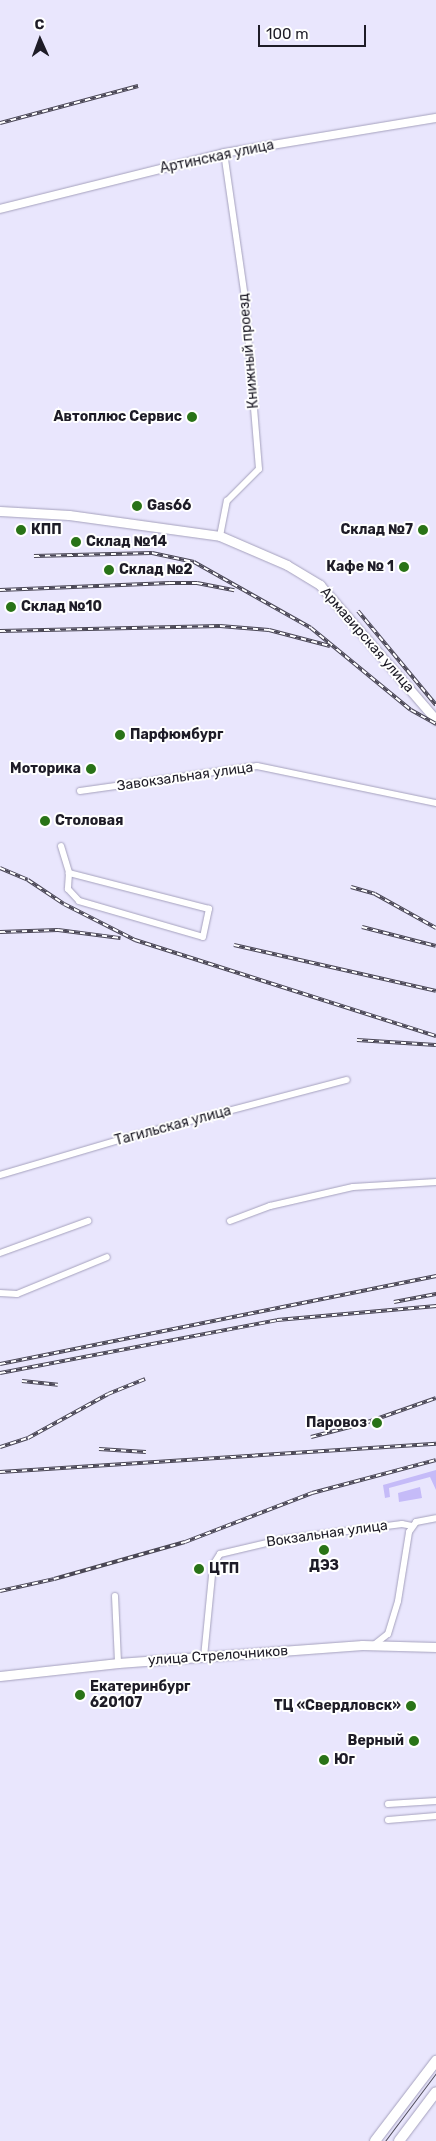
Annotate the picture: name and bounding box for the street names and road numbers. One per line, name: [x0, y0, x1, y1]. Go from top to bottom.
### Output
street label: Артинская улица: [158, 137, 276, 177]
street label: Книжный проезд: [236, 293, 262, 409]
street label: Армавирская улица: [317, 584, 417, 696]
street label: Завокзальная улица: [116, 759, 254, 795]
street label: Тагильская улица: [113, 1102, 233, 1150]
street label: Вокзальная улица: [265, 1517, 389, 1551]
street label: улица Стрелочников: [147, 1643, 289, 1669]

